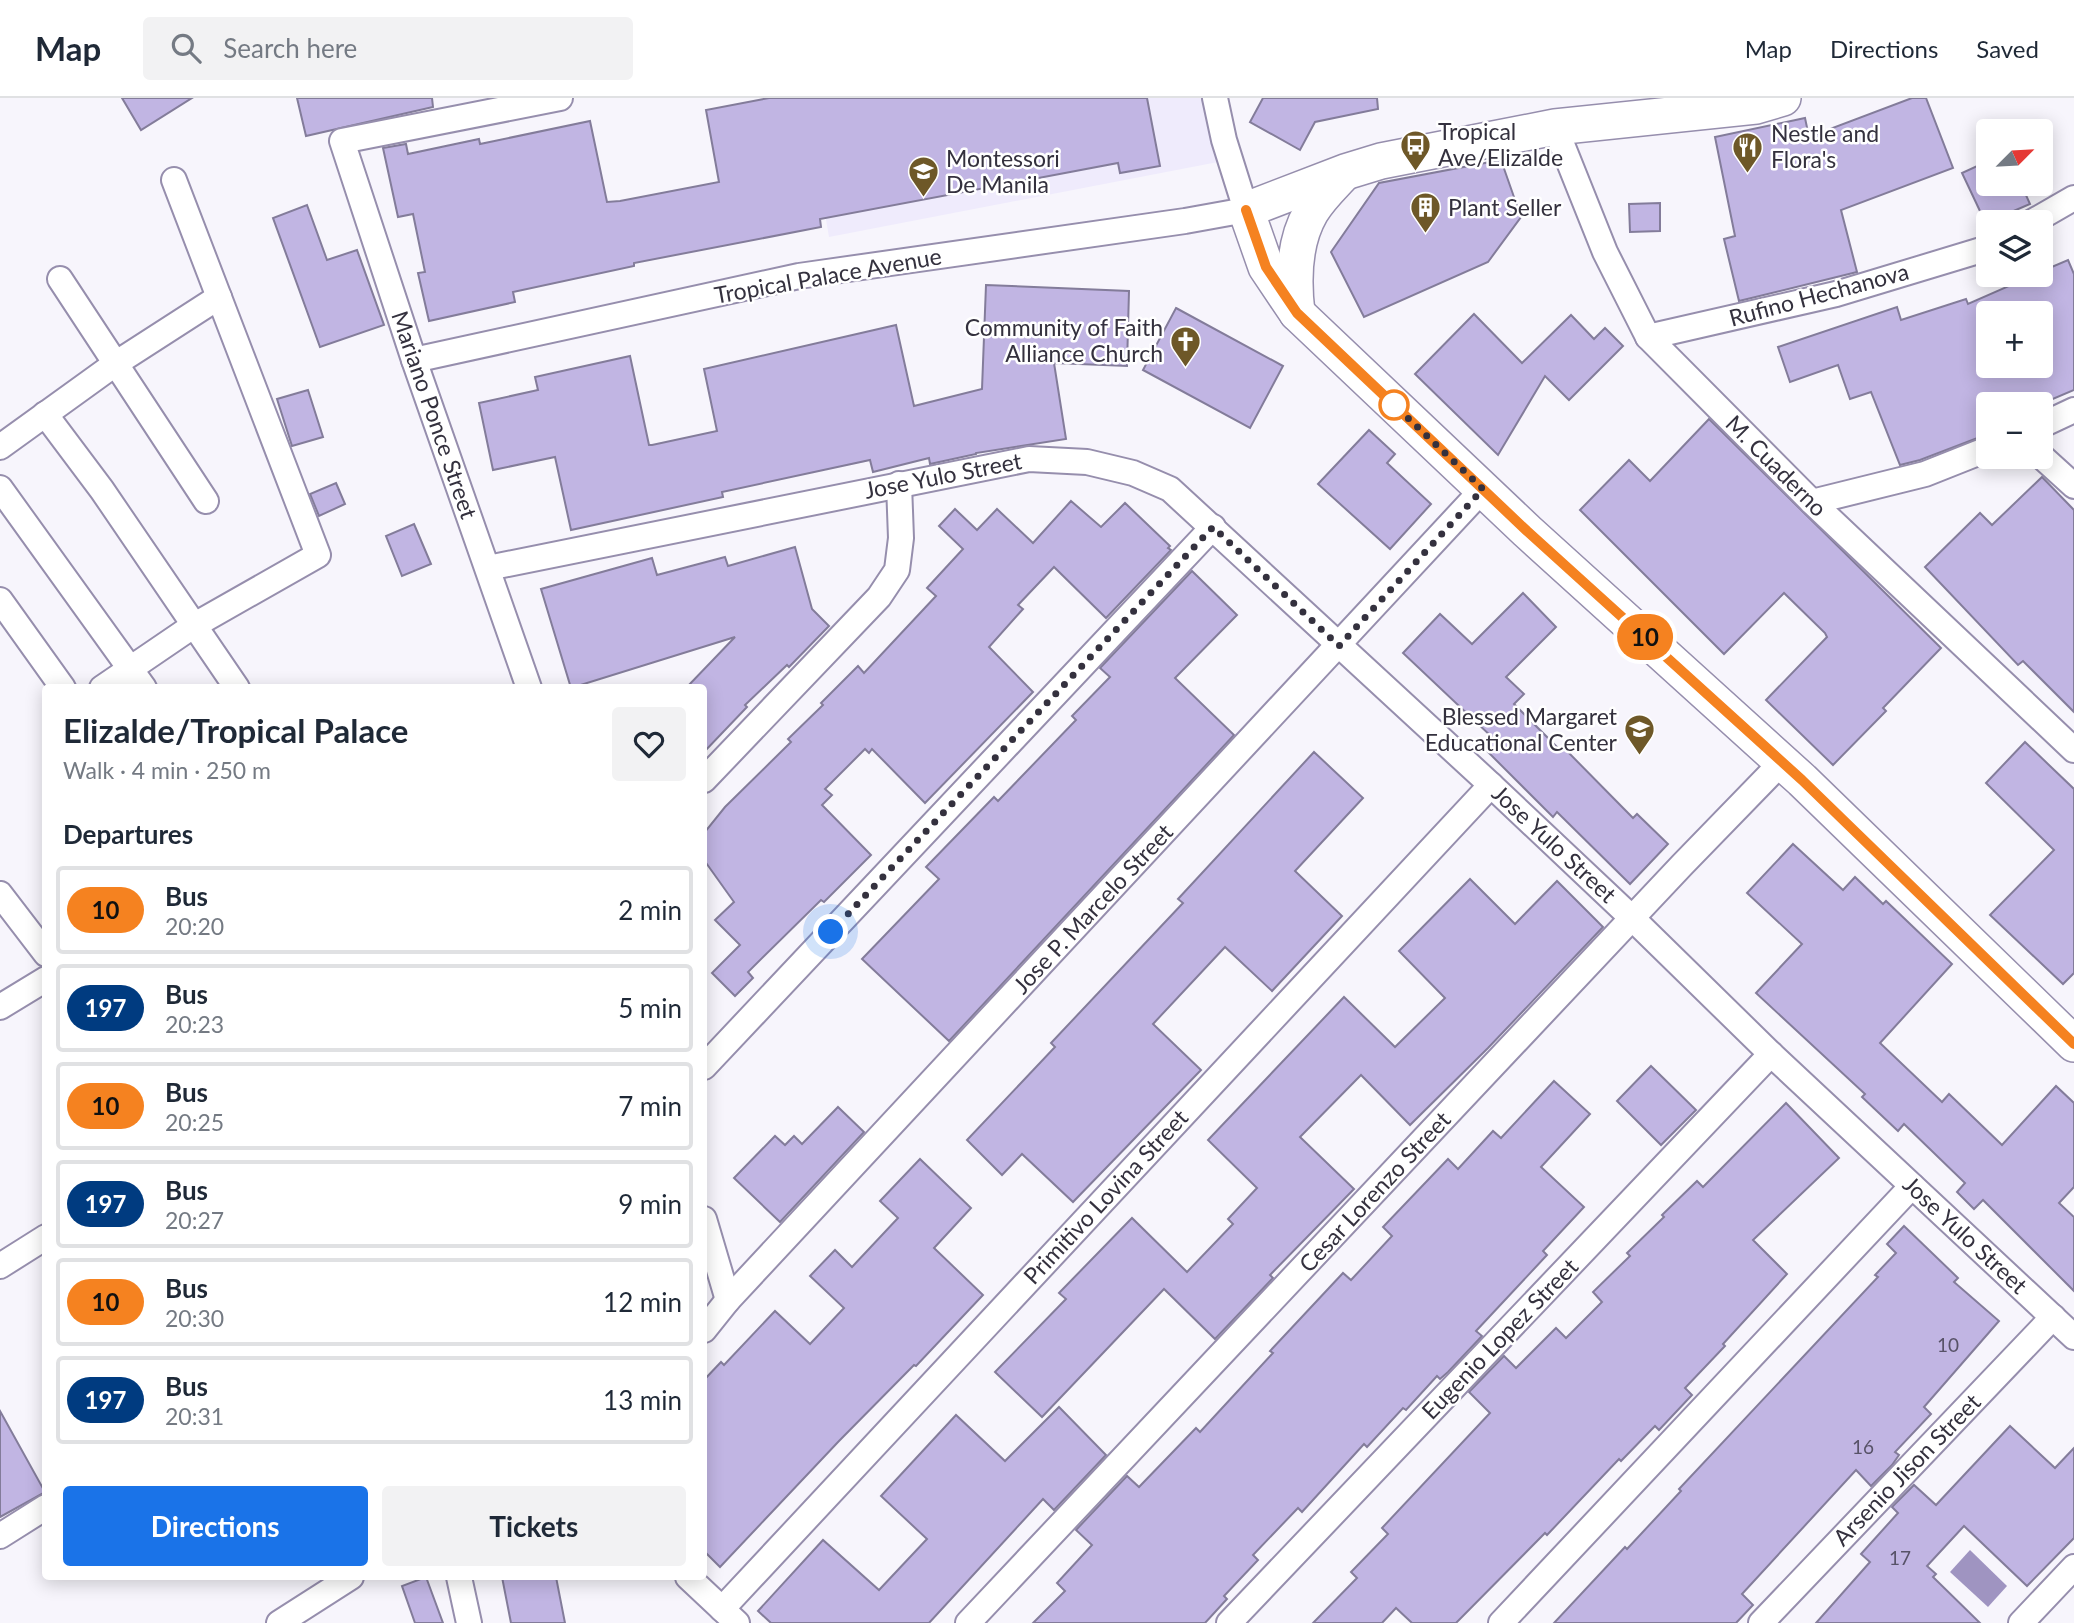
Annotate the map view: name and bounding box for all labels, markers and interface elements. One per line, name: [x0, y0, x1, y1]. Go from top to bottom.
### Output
search box: [143, 17, 633, 80]
text: Map: [35, 28, 101, 68]
icon: search: [167, 29, 205, 67]
text: Search here: [223, 32, 357, 64]
text: Map: [1745, 34, 1792, 63]
text: Directions: [1830, 34, 1938, 63]
text: Saved: [1976, 34, 2039, 63]
place label: Tropical Ave/Elizalde: [1438, 117, 1563, 171]
place label: Nestle and Flora's: [1771, 119, 1879, 173]
north arrow: [1976, 119, 2053, 196]
map controls: [1976, 119, 2053, 469]
bus stop icon: Tropical Ave/Elizalde: [1398, 128, 1432, 172]
restaurant icon: Nestle and Flora's: [1731, 130, 1765, 174]
place label: Montessori De Manila: [946, 144, 1060, 198]
school or university icon: Montessori De Manila: [906, 155, 940, 199]
building icon: Plant Seller: [1408, 191, 1442, 235]
place label: Plant Seller: [1448, 193, 1562, 221]
button: layers: [1976, 210, 2053, 287]
street label: Tropical Palace Avenue: [712, 241, 944, 309]
street label: Rufino Hechanova: [1726, 257, 1912, 331]
button: +: [1976, 301, 2053, 378]
street label: Mariano Ponce Street: [386, 307, 484, 523]
place label: Community of Faith Alliance Church: [965, 313, 1163, 367]
church icon: Community of Faith Alliance Church: [1169, 324, 1203, 368]
unlabelled marker: [1379, 390, 1409, 420]
button: −: [1976, 392, 2053, 469]
street label: M. Cuaderno: [1720, 409, 1833, 522]
street label: Jose Yulo Street: [862, 446, 1025, 504]
line badge: 10: [1614, 614, 1676, 660]
text: 10: [1631, 622, 1659, 651]
place label: Blessed Margaret Educational Center: [1425, 702, 1618, 756]
button: heart: [612, 707, 686, 781]
text: Elizalde/Tropical Palace: [63, 710, 408, 750]
school or university icon: Blessed Margaret Educational Center: [1623, 713, 1657, 757]
text: Walk · 4 min · 250 m: [63, 756, 271, 784]
street label: Jose Yulo Street: [1487, 779, 1623, 908]
street label: Jose P. Marcelo Street: [1007, 817, 1178, 999]
text: Departures: [63, 818, 193, 850]
text: Bus: [165, 880, 208, 912]
text: 2 min: [618, 894, 682, 926]
text: 10: [92, 895, 119, 924]
text: 20:20: [165, 912, 224, 940]
your location: [813, 914, 848, 949]
text: Bus: [165, 978, 208, 1010]
text: 5 min: [618, 992, 682, 1024]
text: 197: [85, 993, 126, 1022]
text: 20:23: [165, 1010, 224, 1038]
text: Bus: [165, 1076, 208, 1108]
text: 7 min: [618, 1090, 682, 1122]
text: 10: [92, 1091, 119, 1120]
street label: Primitivo Lovina Street: [1017, 1103, 1194, 1289]
street label: Cesar Lorenzo Street: [1293, 1105, 1456, 1277]
text: 20:25: [165, 1108, 224, 1136]
street label: Jose Yulo Street: [1898, 1170, 2034, 1299]
text: Bus: [165, 1174, 208, 1206]
text: 9 min: [618, 1188, 682, 1220]
text: 197: [85, 1189, 126, 1218]
text: 20:27: [165, 1206, 224, 1234]
street label: Eugenio Lopez Street: [1415, 1252, 1584, 1425]
text: Bus: [165, 1272, 208, 1304]
text: 12 min: [603, 1286, 682, 1318]
text: 10: [92, 1287, 119, 1316]
text: 20:30: [165, 1304, 224, 1332]
house number: 10: [1937, 1333, 1959, 1356]
text: Bus: [165, 1370, 208, 1402]
text: 13 min: [603, 1384, 682, 1416]
text: 197: [85, 1385, 126, 1414]
street label: Arsenio Jison Street: [1827, 1387, 1986, 1551]
text: 20:31: [165, 1402, 224, 1430]
house number: 16: [1852, 1435, 1874, 1458]
button: Directions: [63, 1486, 368, 1566]
button: Tickets: [382, 1486, 686, 1566]
house number: 17: [1889, 1546, 1911, 1569]

